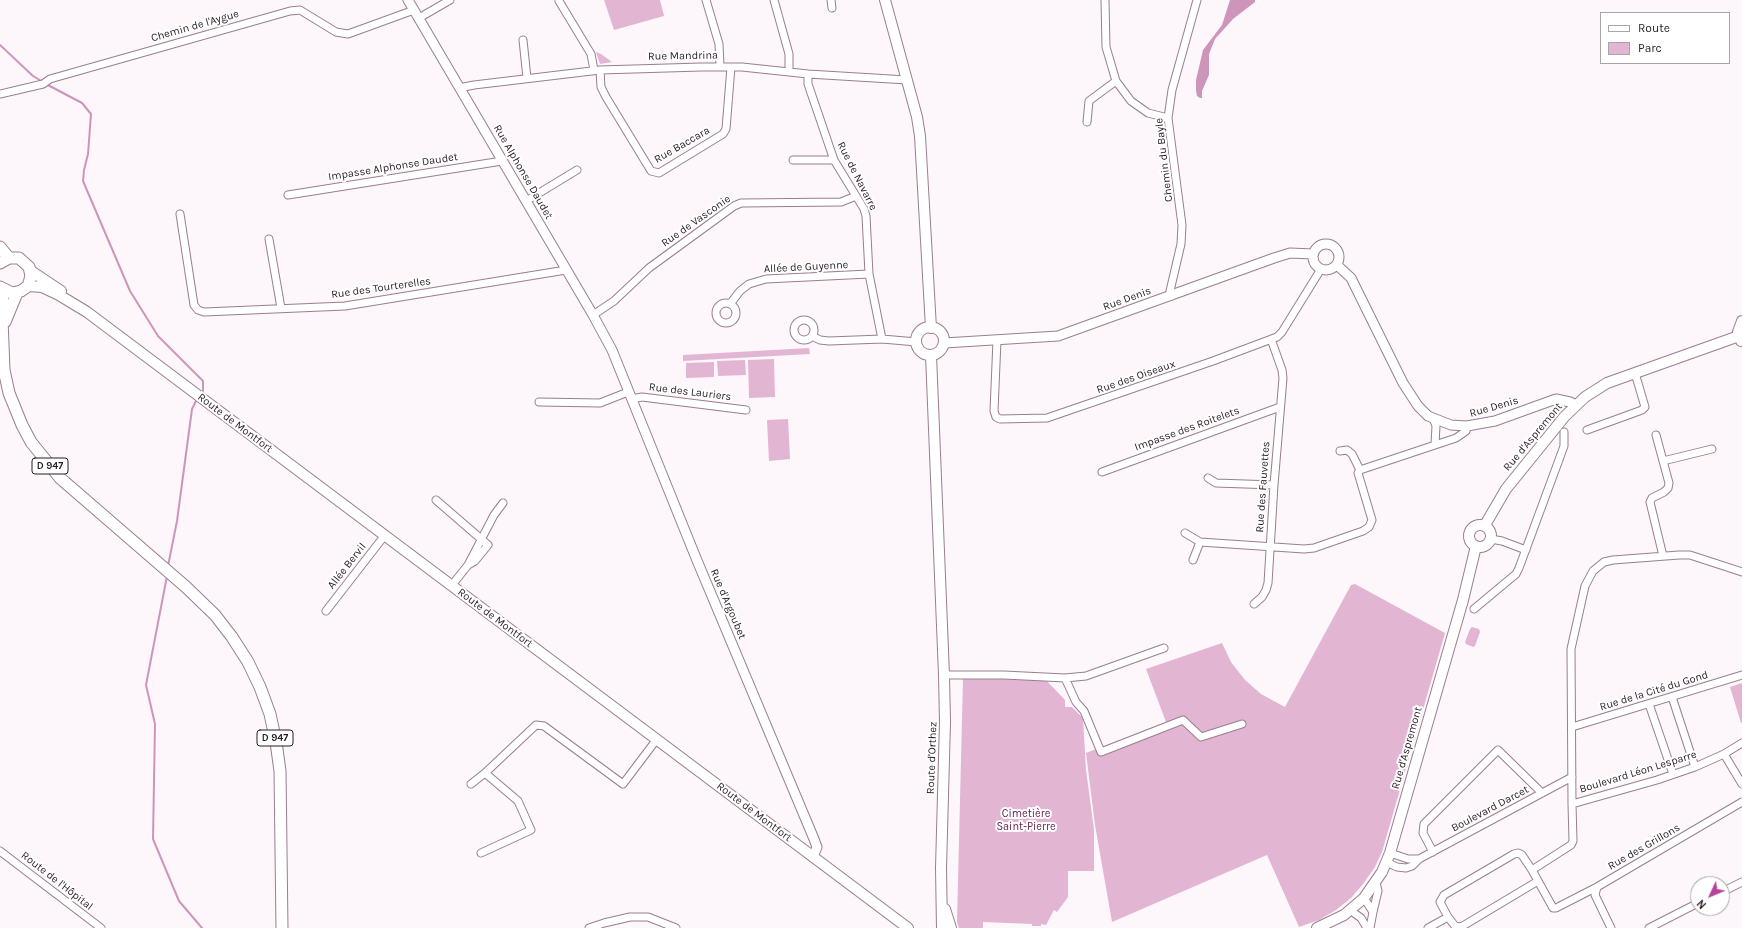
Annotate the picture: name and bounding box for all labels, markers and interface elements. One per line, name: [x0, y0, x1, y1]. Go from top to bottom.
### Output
street label: Chemin de l'Aygue: [150, 7, 240, 45]
legend: [1600, 12, 1730, 64]
text: Route: [1638, 21, 1670, 35]
text: Parc: [1638, 41, 1662, 55]
street label: Rue Mandrina: [648, 49, 718, 63]
street label: Chemin du Bayle: [1152, 117, 1176, 203]
street label: Rue Alphonse Daudet: [491, 122, 555, 222]
street label: Rue Baccara: [652, 124, 712, 166]
street label: Rue de Navarre: [834, 140, 880, 212]
street label: Impasse Alphonse Daudet: [327, 150, 459, 184]
street label: Rue de Vasconie: [659, 192, 733, 250]
street label: Allée de Guyenne: [763, 258, 849, 276]
street label: Rue des Tourterelles: [330, 274, 432, 302]
street label: Rue Denis: [1101, 284, 1153, 314]
street label: Rue des Oiseaux: [1095, 357, 1177, 397]
street label: Rue des Lauriers: [648, 380, 732, 404]
street label: Route de Montfort: [195, 390, 275, 456]
street label: Rue Denis: [1468, 394, 1520, 420]
street label: Rue d'Aspremont: [1501, 400, 1565, 474]
street label: Impasse des Roitelets: [1133, 404, 1241, 454]
street label: Rue des Fauvettes: [1253, 441, 1273, 533]
road number: D 947: [32, 458, 68, 474]
street label: Allée Bervil: [325, 540, 369, 592]
street label: Rue d'Argoubet: [707, 567, 749, 641]
street label: Route de Montfort: [455, 585, 535, 651]
street label: Rue de la Cité du Gond: [1598, 668, 1710, 714]
street label: Rue d'Aspremont: [1389, 705, 1425, 791]
street label: Route d'Orthez: [924, 722, 940, 794]
road number: D 947: [257, 730, 293, 746]
street label: Boulevard Léon Lesparre: [1578, 748, 1698, 796]
street label: Route de Montfort: [714, 779, 794, 845]
street label: Boulevard Darcet: [1449, 783, 1531, 835]
park label: Cimetière Saint-Pierre: [996, 807, 1056, 833]
street label: Rue des Grillons: [1606, 821, 1682, 873]
street label: Route de l'Hôpital: [18, 849, 96, 913]
north arrow: [1690, 876, 1730, 916]
text: N: [1694, 897, 1709, 911]

